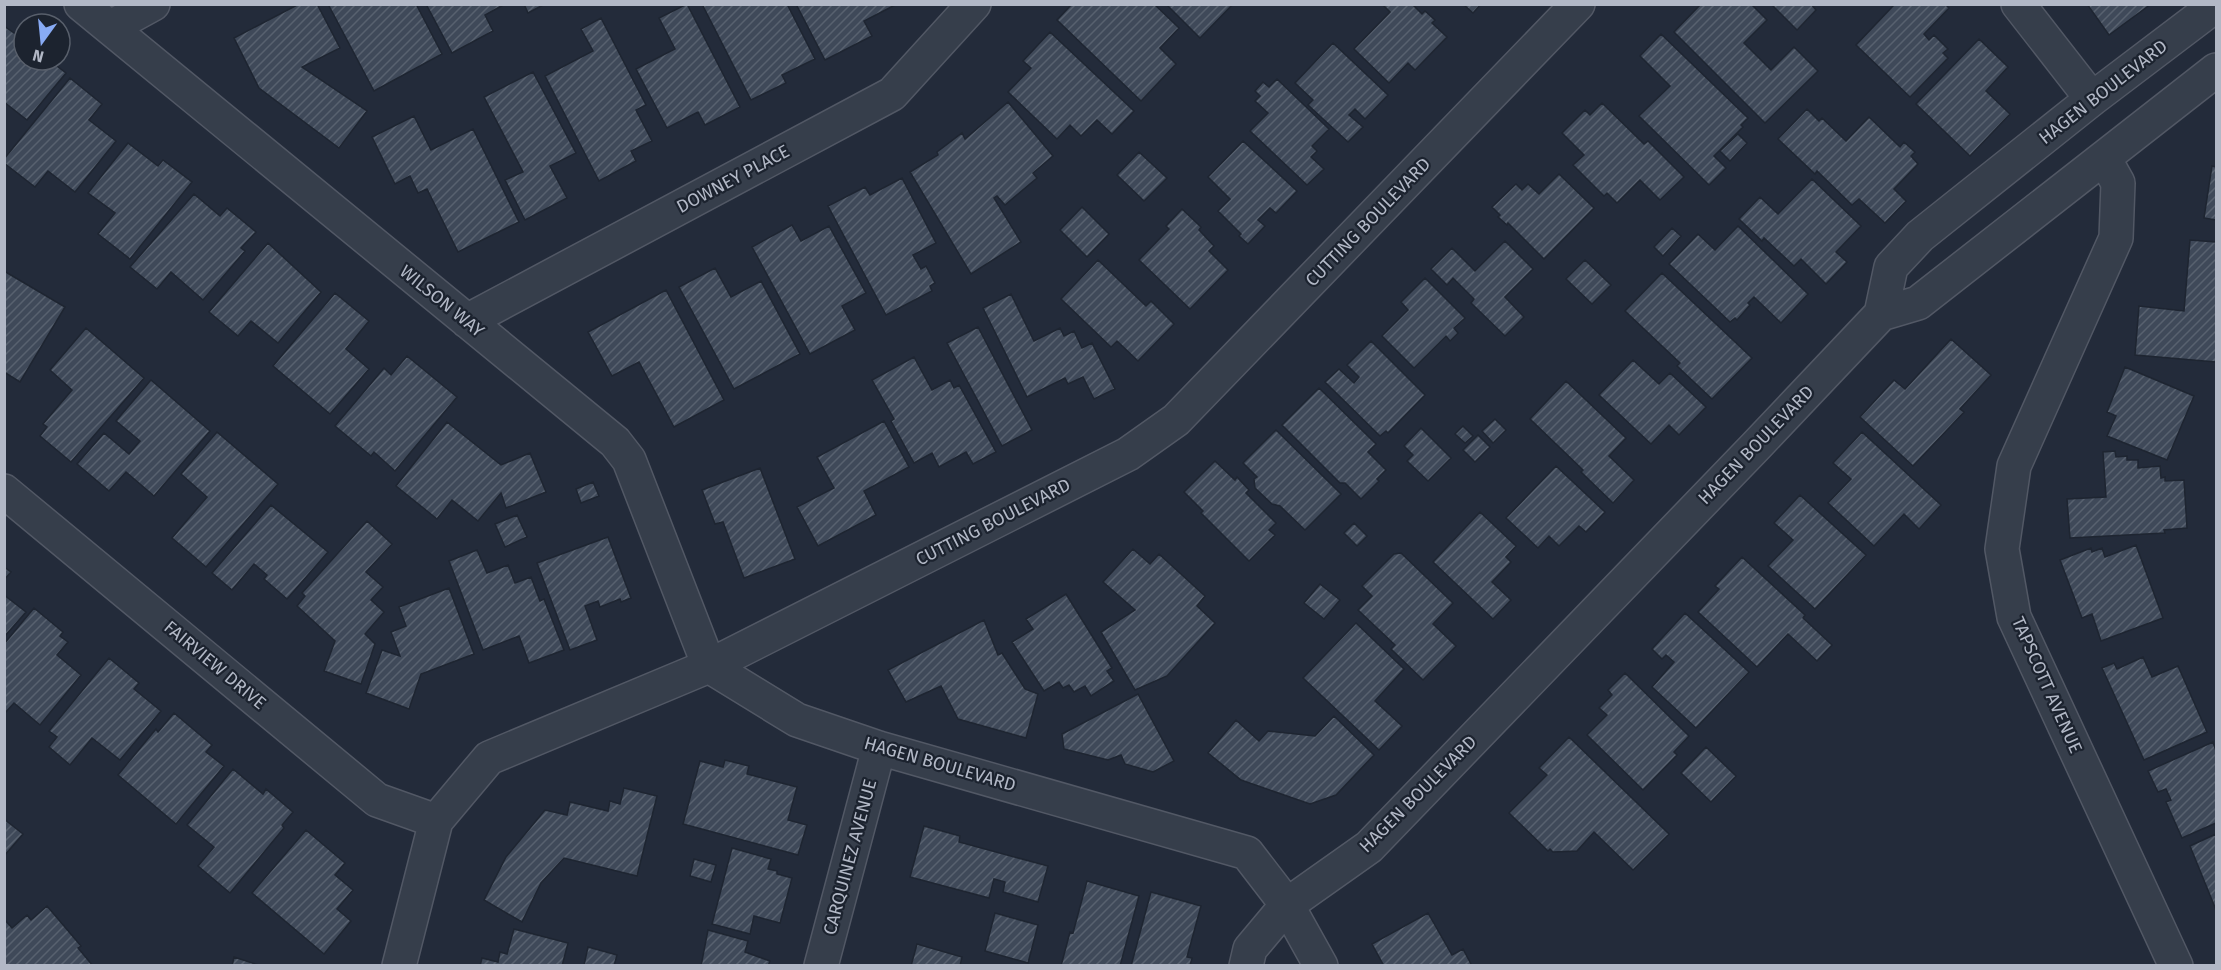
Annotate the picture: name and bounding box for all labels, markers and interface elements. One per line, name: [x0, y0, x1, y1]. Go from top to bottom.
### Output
north arrow: [12, 12, 72, 72]
street label: HAGEN BOULEVARD: [2034, 35, 2172, 149]
text: N: [31, 45, 46, 67]
street label: DOWNEY PLACE: [673, 140, 793, 218]
street label: CUTTING BOULEVARD: [1301, 153, 1435, 291]
street label: WILSON WAY: [395, 260, 489, 342]
street label: HAGEN BOULEVARD: [1694, 381, 1818, 509]
street label: CUTTING BOULEVARD: [912, 473, 1074, 571]
street label: TAPSCOTT AVENUE: [2007, 613, 2087, 757]
street label: FAIRVIEW DRIVE: [160, 616, 270, 714]
street label: HAGEN BOULEVARD: [1355, 731, 1481, 857]
street label: HAGEN BOULEVARD: [862, 732, 1018, 796]
street label: CARQUINEZ AVENUE: [819, 777, 881, 937]

